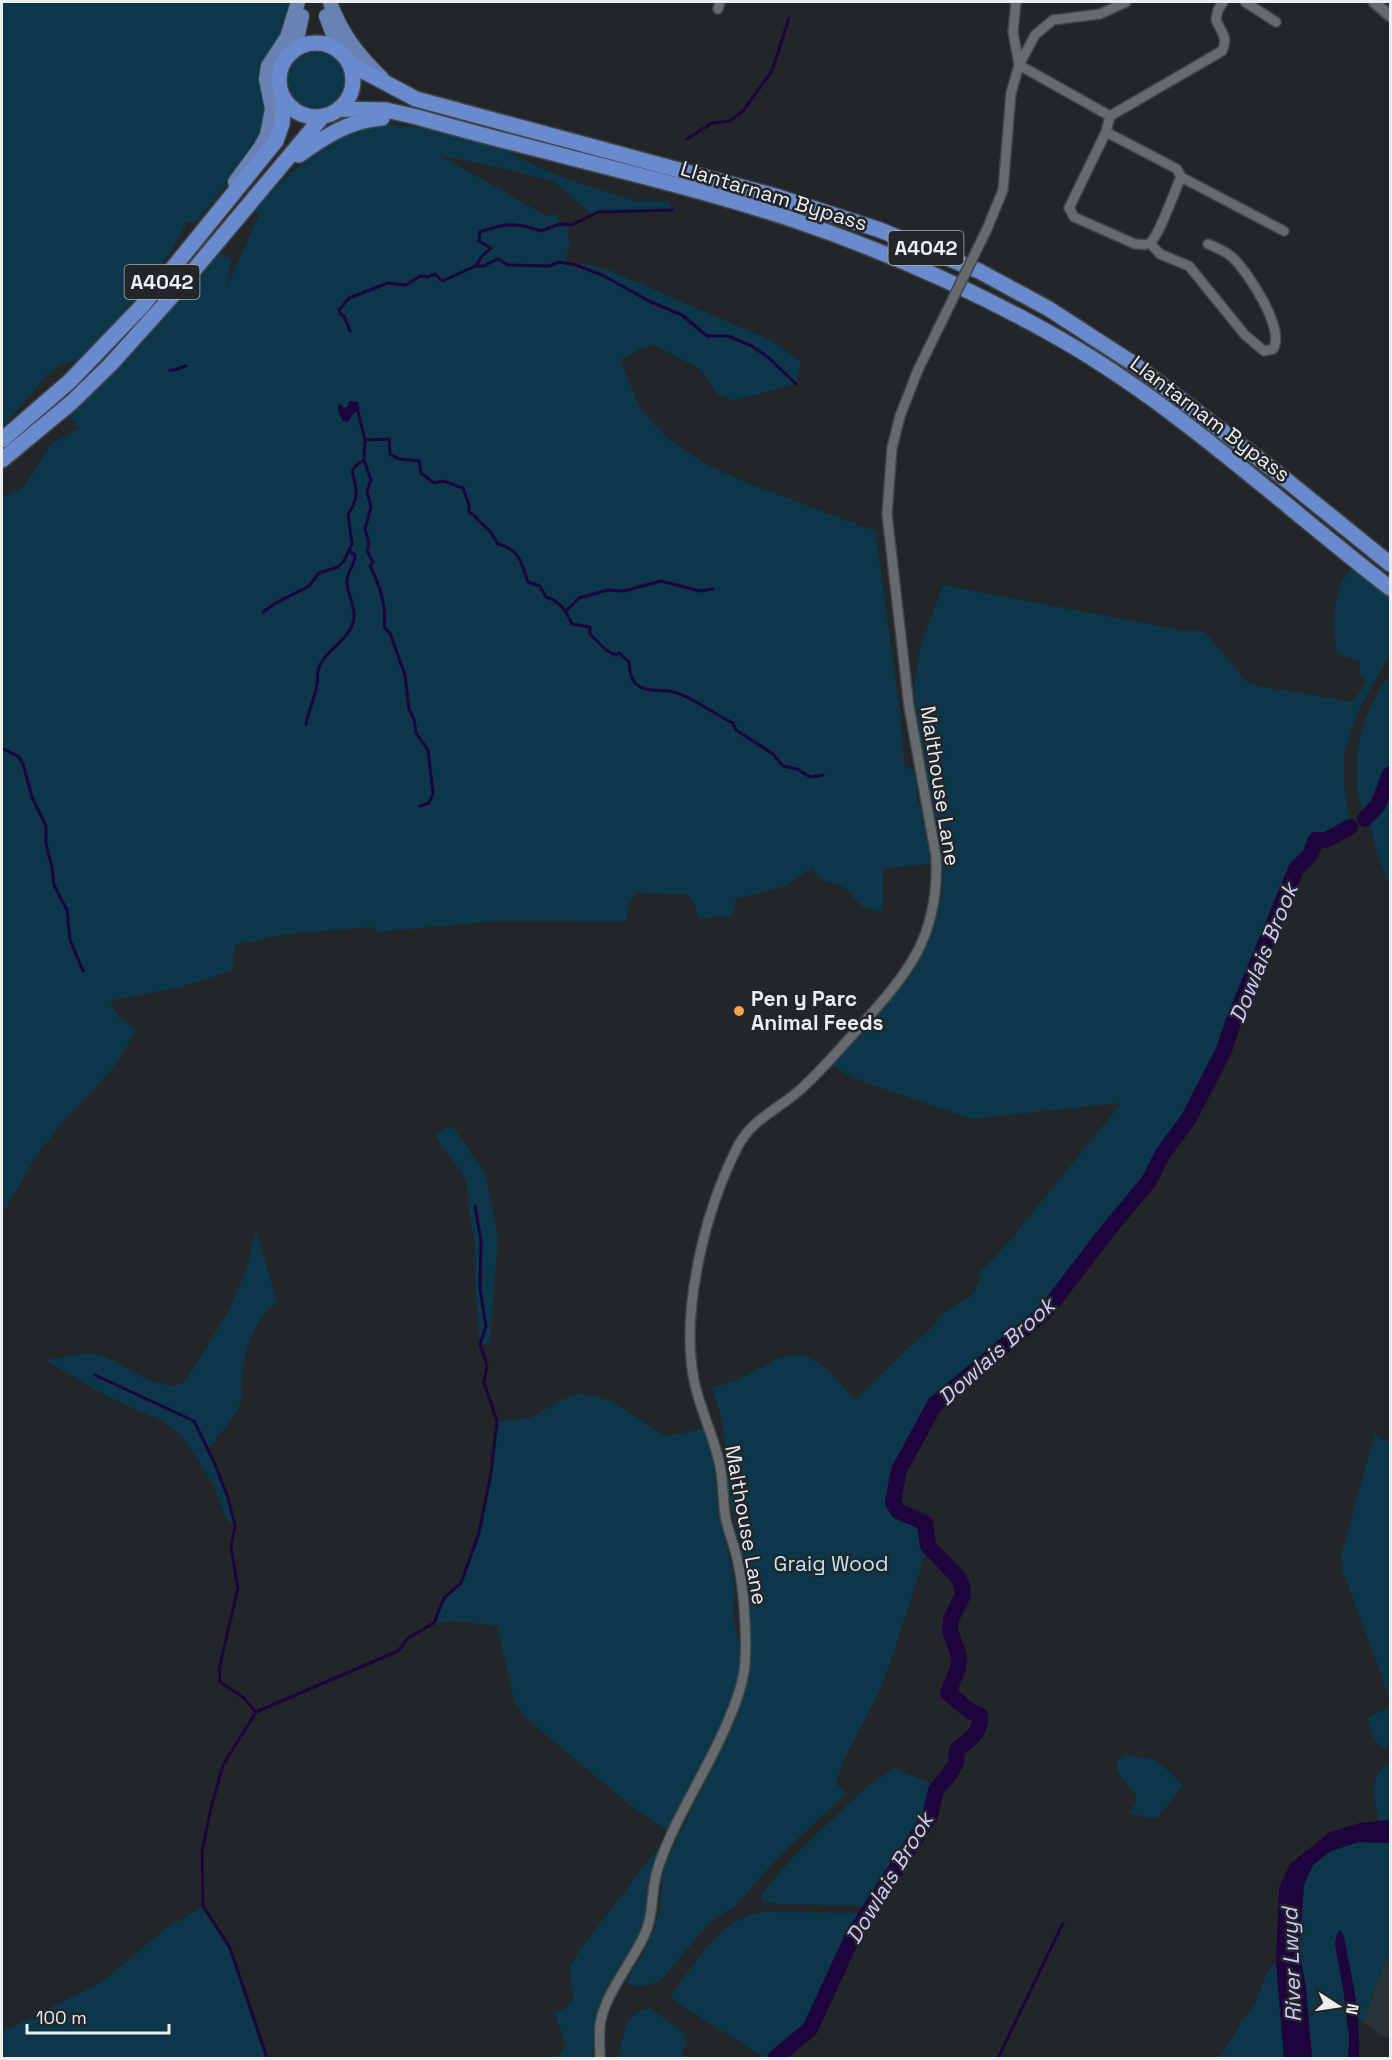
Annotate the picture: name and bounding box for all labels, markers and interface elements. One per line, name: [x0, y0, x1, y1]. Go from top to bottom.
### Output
street label: Llantarnam Bypass: [678, 154, 871, 237]
road number: A4042: [888, 231, 964, 265]
road number: A4042: [124, 265, 200, 299]
street label: Llantarnam Bypass: [1125, 350, 1296, 488]
street label: Malthouse Lane: [915, 704, 966, 868]
water label: Dowlais Brook: [1222, 877, 1304, 1027]
place label: Pen y Parc Animal Feeds: [751, 985, 884, 1036]
marker: Pen y Parc Animal Feeds: [732, 1004, 746, 1018]
water label: Dowlais Brook: [932, 1290, 1062, 1411]
street label: Malthouse Lane: [719, 1443, 774, 1607]
park label: Graig Wood: [774, 1550, 888, 1577]
water label: Dowlais Brook: [839, 1806, 940, 1949]
water label: River Lwyd: [1275, 1904, 1307, 2023]
north arrow: [1308, 1976, 1368, 2036]
scale bar: [27, 1997, 170, 2035]
text: N: [1341, 2002, 1364, 2016]
text: 100 m: [36, 2006, 87, 2029]

